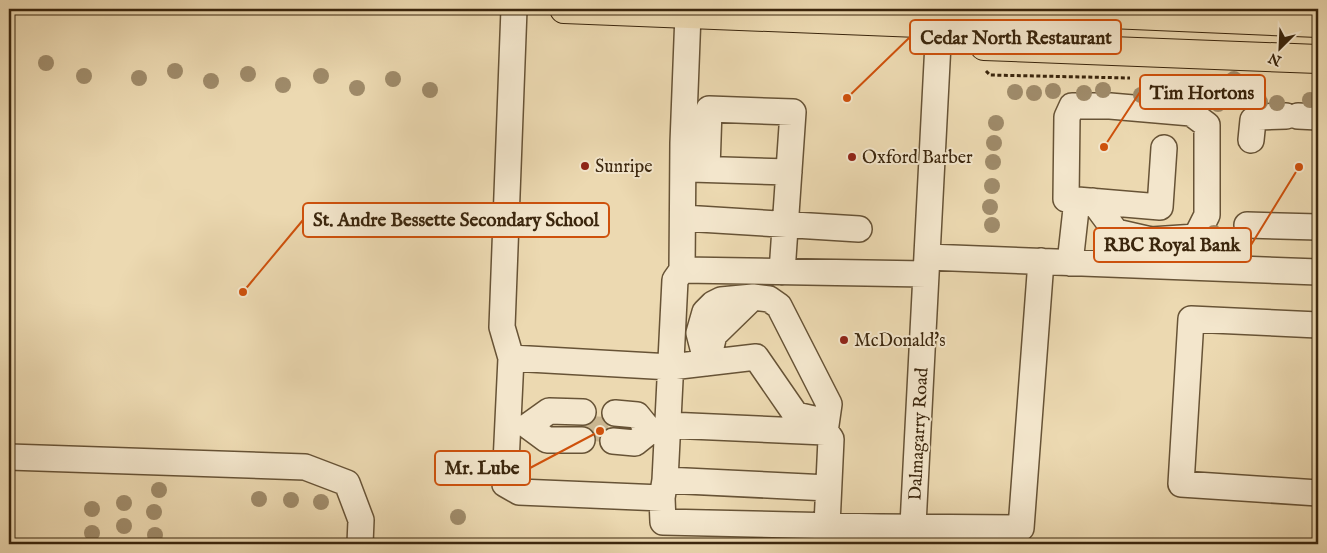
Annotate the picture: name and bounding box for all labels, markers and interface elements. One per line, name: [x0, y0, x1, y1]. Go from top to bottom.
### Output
callout: Cedar North Restaurant: [910, 20, 1121, 54]
north arrow: [1254, 22, 1304, 72]
text: Cedar North Restaurant: [920, 27, 1112, 51]
text: N: [1266, 48, 1285, 70]
callout: Tim Hortons: [1140, 75, 1265, 109]
text: Tim Hortons: [1149, 82, 1254, 106]
place label: Oxford Barber: [862, 147, 973, 170]
marker: Oxford Barber: [846, 151, 858, 163]
place label: Sunripe: [595, 156, 653, 179]
marker: Sunripe: [579, 160, 591, 172]
callout: St. Andre Bessette Secondary School: [303, 203, 609, 237]
text: St. Andre Bessette Secondary School: [313, 209, 600, 233]
callout: RBC Royal Bank: [1094, 228, 1251, 262]
text: RBC Royal Bank: [1104, 234, 1241, 258]
place label: McDonald's: [854, 330, 946, 353]
marker: McDonald's: [838, 334, 850, 346]
street label: Dalmagarry Road: [905, 367, 934, 501]
callout: Mr. Lube: [435, 451, 530, 485]
text: Mr. Lube: [444, 457, 520, 481]

